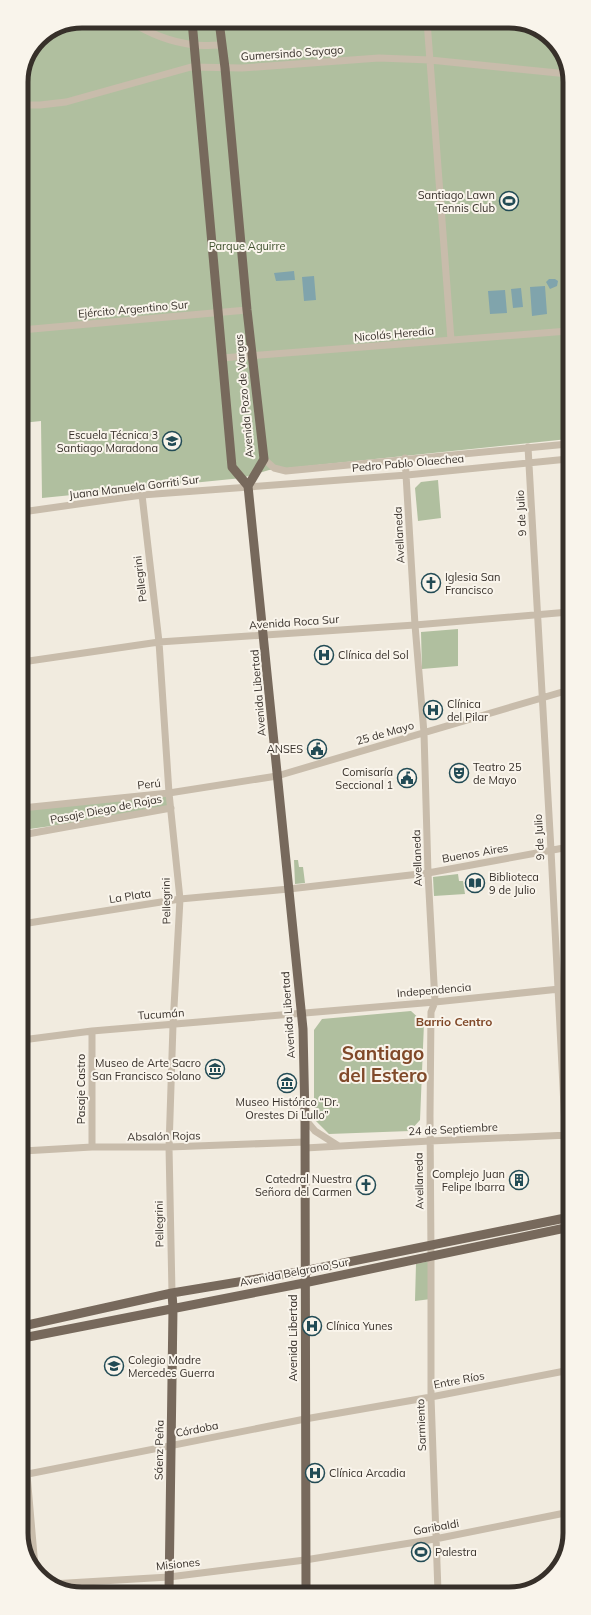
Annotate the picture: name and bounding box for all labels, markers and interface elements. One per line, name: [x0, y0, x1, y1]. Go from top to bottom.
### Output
street label: Gumersindo Sayago: [240, 42, 344, 64]
place label: Santiago Lawn Tennis Club: [418, 188, 495, 215]
sports icon: Santiago Lawn Tennis Club: [498, 190, 520, 212]
park label: Parque Aguirre: [209, 239, 285, 253]
street label: Ejército Argentino Sur: [77, 297, 189, 321]
street label: Nicolás Heredia: [353, 324, 435, 344]
street label: Avenida Pozo de Vargas: [232, 333, 256, 459]
place label: Escuela Técnica 3 Santiago Maradona: [57, 428, 158, 455]
school or university icon: Escuela Técnica 3 Santiago Maradona: [161, 430, 183, 452]
street label: Pedro Pablo Olaechea: [351, 451, 465, 475]
street label: Juana Manuela Gorriti Sur: [68, 472, 200, 502]
street label: 9 de Julio: [513, 489, 529, 537]
street label: Avellaneda: [391, 506, 407, 564]
street label: Pellegrini: [130, 555, 150, 603]
place label: Iglesia San Francisco: [445, 570, 501, 597]
church icon: Iglesia San Francisco: [420, 572, 442, 594]
street label: Avenida Roca Sur: [248, 612, 340, 632]
hospital icon: Clínica del Sol: [313, 644, 335, 666]
place label: Clínica del Sol: [338, 648, 409, 662]
street label: Avenida Libertad: [247, 649, 269, 737]
place label: Clínica del Pilar: [447, 697, 488, 724]
hospital icon: Clínica del Pilar: [422, 699, 444, 721]
street label: 25 de Mayo: [354, 718, 416, 748]
public building icon: ANSES: [306, 738, 328, 760]
place label: ANSES: [267, 742, 303, 756]
place label: Teatro 25 de Mayo: [473, 760, 522, 787]
theatre icon: Teatro 25 de Mayo: [448, 762, 470, 784]
place label: Comisaría Seccional 1: [335, 765, 393, 792]
public building icon: Comisaría Seccional 1: [396, 767, 418, 789]
street label: Perú: [137, 776, 161, 792]
street label: Pasaje Diego de Rojas: [49, 791, 163, 827]
street label: 9 de Julio: [531, 813, 547, 861]
street label: Avellaneda: [409, 829, 425, 887]
street label: Buenos Aires: [441, 840, 509, 866]
place label: Biblioteca 9 de Julio: [489, 870, 539, 897]
library icon: Biblioteca 9 de Julio: [464, 872, 486, 894]
street label: Pellegrini: [159, 878, 173, 924]
street label: La Plata: [108, 886, 152, 906]
street label: Avenida Libertad: [278, 971, 298, 1059]
street label: Independencia: [396, 980, 472, 1000]
street label: Tucumán: [137, 1005, 185, 1023]
district label: Barrio Centro: [416, 1014, 492, 1029]
district label: Santiago del Estero: [338, 1041, 428, 1087]
street label: Pasaje Castro: [74, 1054, 88, 1124]
place label: Museo de Arte Sacro San Francisco Solano: [92, 1056, 201, 1083]
museum icon: Museo de Arte Sacro San Francisco Solano: [204, 1058, 226, 1080]
museum icon: Museo Histórico “Dr. Orestes Di Lullo”: [276, 1072, 298, 1094]
place label: Museo Histórico “Dr. Orestes Di Lullo”: [236, 1095, 338, 1122]
street label: 24 de Septiembre: [408, 1120, 498, 1138]
street label: Absalón Rojas: [127, 1128, 201, 1144]
street label: Avellaneda: [412, 1152, 426, 1210]
place label: Complejo Juan Felipe Ibarra: [432, 1167, 505, 1194]
building icon: Complejo Juan Felipe Ibarra: [508, 1169, 530, 1191]
place label: Catedral Nuestra Señora del Carmen: [255, 1172, 352, 1199]
church icon: Catedral Nuestra Señora del Carmen: [355, 1174, 377, 1196]
street label: Pellegrini: [152, 1201, 166, 1247]
street label: Avenida Belgrano Sur: [238, 1255, 350, 1289]
street label: Avenida Libertad: [286, 1294, 300, 1382]
hospital icon: Clínica Yunes: [301, 1315, 323, 1337]
place label: Clínica Yunes: [326, 1319, 393, 1333]
place label: Colegio Madre Mercedes Guerra: [128, 1353, 214, 1380]
school or university icon: Colegio Madre Mercedes Guerra: [103, 1355, 125, 1377]
street label: Entre Ríos: [432, 1368, 486, 1392]
street label: Sarmiento: [413, 1399, 429, 1451]
street label: Córdoba: [174, 1418, 220, 1440]
street label: Sáenz Peña: [151, 1420, 167, 1480]
hospital icon: Clínica Arcadia: [304, 1462, 326, 1484]
place label: Clínica Arcadia: [329, 1466, 406, 1480]
street label: Garibaldi: [412, 1516, 460, 1538]
sports icon: Palestra: [410, 1541, 432, 1563]
place label: Palestra: [435, 1545, 477, 1559]
street label: Misiones: [155, 1555, 201, 1573]

